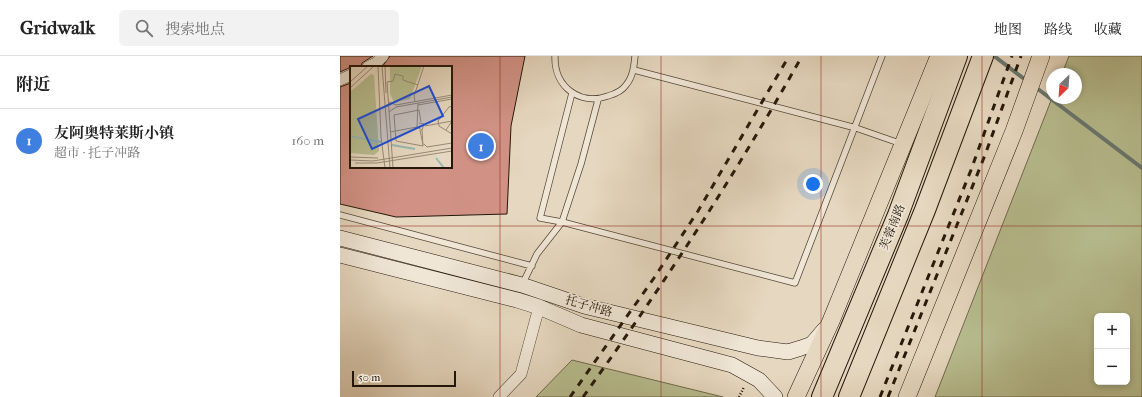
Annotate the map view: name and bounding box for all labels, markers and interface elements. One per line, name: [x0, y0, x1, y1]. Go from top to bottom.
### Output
search box: [119, 10, 399, 46]
text: Gridwalk: [20, 17, 95, 39]
icon: search: [133, 17, 155, 39]
text: 搜索地点: [165, 20, 225, 38]
text: 地图: [994, 21, 1022, 38]
text: 路线: [1044, 21, 1072, 38]
text: 收藏: [1094, 21, 1122, 38]
inset map: [350, 66, 452, 168]
north arrow: [1046, 68, 1082, 104]
text: 附近: [16, 74, 50, 94]
text: 友阿奥特莱斯小镇: [54, 124, 174, 142]
pin: 1: [468, 131, 494, 161]
text: 1: [27, 133, 31, 148]
text: 160 m: [292, 133, 324, 148]
text: 超市 · 托子冲路: [54, 145, 140, 160]
your location: [803, 174, 823, 194]
street label: 芙蓉南路: [877, 202, 907, 252]
street label: 托子冲路: [564, 293, 614, 319]
map controls: [1094, 313, 1130, 385]
button: +: [1094, 313, 1130, 349]
button: −: [1094, 349, 1130, 385]
scale bar: [352, 369, 456, 388]
text: 50 m: [358, 371, 380, 384]

